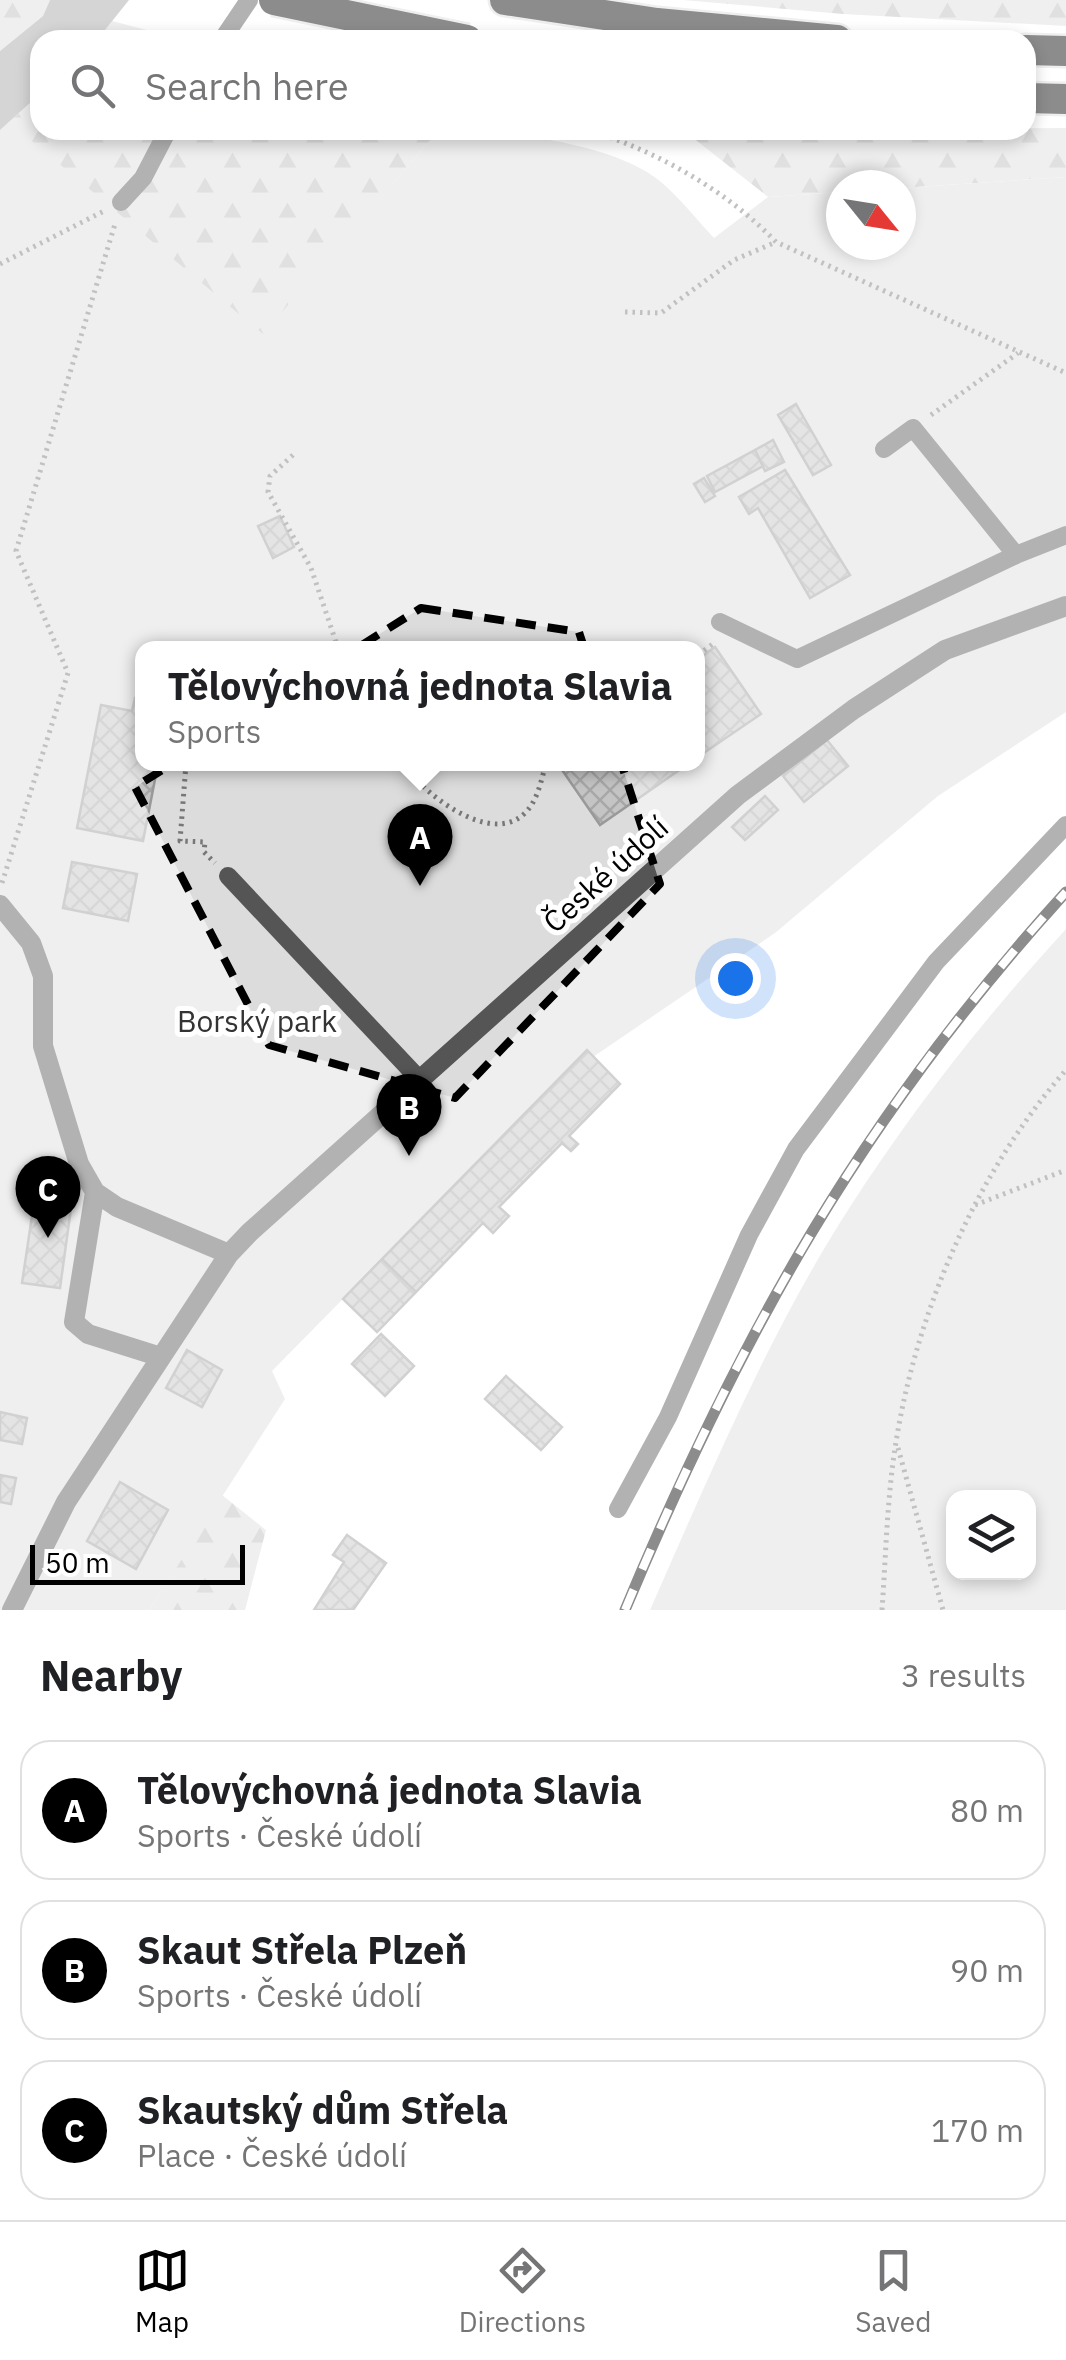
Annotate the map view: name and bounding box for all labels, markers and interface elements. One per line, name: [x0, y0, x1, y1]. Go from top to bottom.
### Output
search box: [30, 30, 1036, 140]
icon: search: [65, 58, 120, 113]
text: Search here: [145, 61, 349, 110]
north arrow: [826, 170, 916, 260]
popup: [135, 641, 705, 771]
text: Tělovýchovná jednota Slavia: [168, 661, 672, 710]
text: Sports: [168, 710, 261, 752]
pin: A: [388, 804, 452, 886]
street label: České údolí: [534, 807, 676, 941]
your location: [710, 953, 761, 1004]
park label: Borský park: [177, 1001, 337, 1040]
pin: B: [376, 1074, 442, 1156]
pin: C: [15, 1156, 80, 1238]
map controls: [946, 1490, 1036, 1580]
button: layers: [946, 1490, 1036, 1580]
scale bar: [30, 1540, 245, 1584]
text: 50 m: [45, 1544, 110, 1581]
text: Nearby: [40, 1648, 182, 1703]
text: 3 results: [901, 1654, 1026, 1696]
text: Tělovýchovná jednota Slavia: [137, 1765, 642, 1814]
text: A: [64, 1789, 85, 1831]
text: 80 m: [950, 1789, 1024, 1831]
text: Sports · České údolí: [137, 1814, 422, 1856]
text: Skaut Střela Plzeň: [137, 1925, 467, 1974]
text: B: [64, 1949, 85, 1991]
text: 90 m: [950, 1949, 1024, 1991]
text: Sports · České údolí: [137, 1974, 422, 2016]
text: Skautský dům Střela: [137, 2085, 508, 2134]
text: C: [64, 2109, 85, 2151]
text: 170 m: [931, 2109, 1024, 2151]
text: Place · České údolí: [137, 2134, 407, 2176]
tab: Map: [135, 2243, 190, 2340]
tab: Directions: [459, 2243, 586, 2340]
tab: Saved: [855, 2243, 931, 2340]

